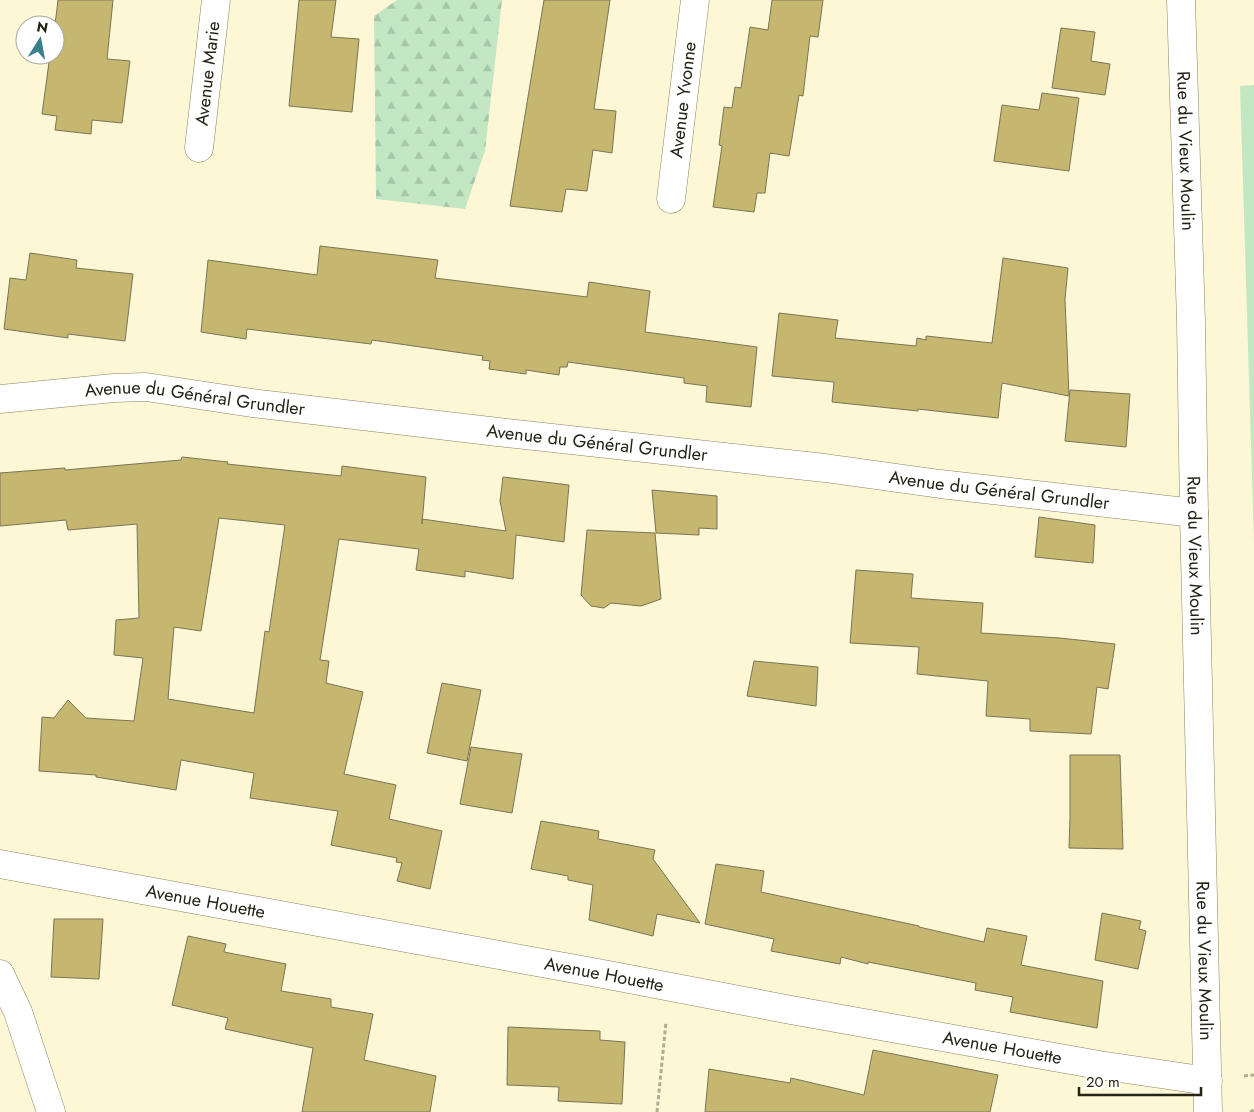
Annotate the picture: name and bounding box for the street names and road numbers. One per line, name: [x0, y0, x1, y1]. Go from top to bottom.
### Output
street label: Avenue Marie: [189, 20, 226, 127]
street label: Avenue Yvonne: [663, 40, 703, 159]
street label: Rue du Vieux Moulin: [1170, 71, 1201, 231]
street label: Avenue du Général Grundler: [83, 374, 307, 422]
street label: Avenue du Général Grundler: [485, 418, 709, 468]
street label: Avenue du Général Grundler: [887, 464, 1112, 516]
street label: Rue du Vieux Moulin: [1180, 476, 1210, 636]
street label: Avenue Houette: [144, 878, 267, 925]
street label: Rue du Vieux Moulin: [1190, 881, 1219, 1041]
street label: Avenue Houette: [542, 951, 666, 998]
street label: Avenue Houette: [941, 1024, 1064, 1071]

